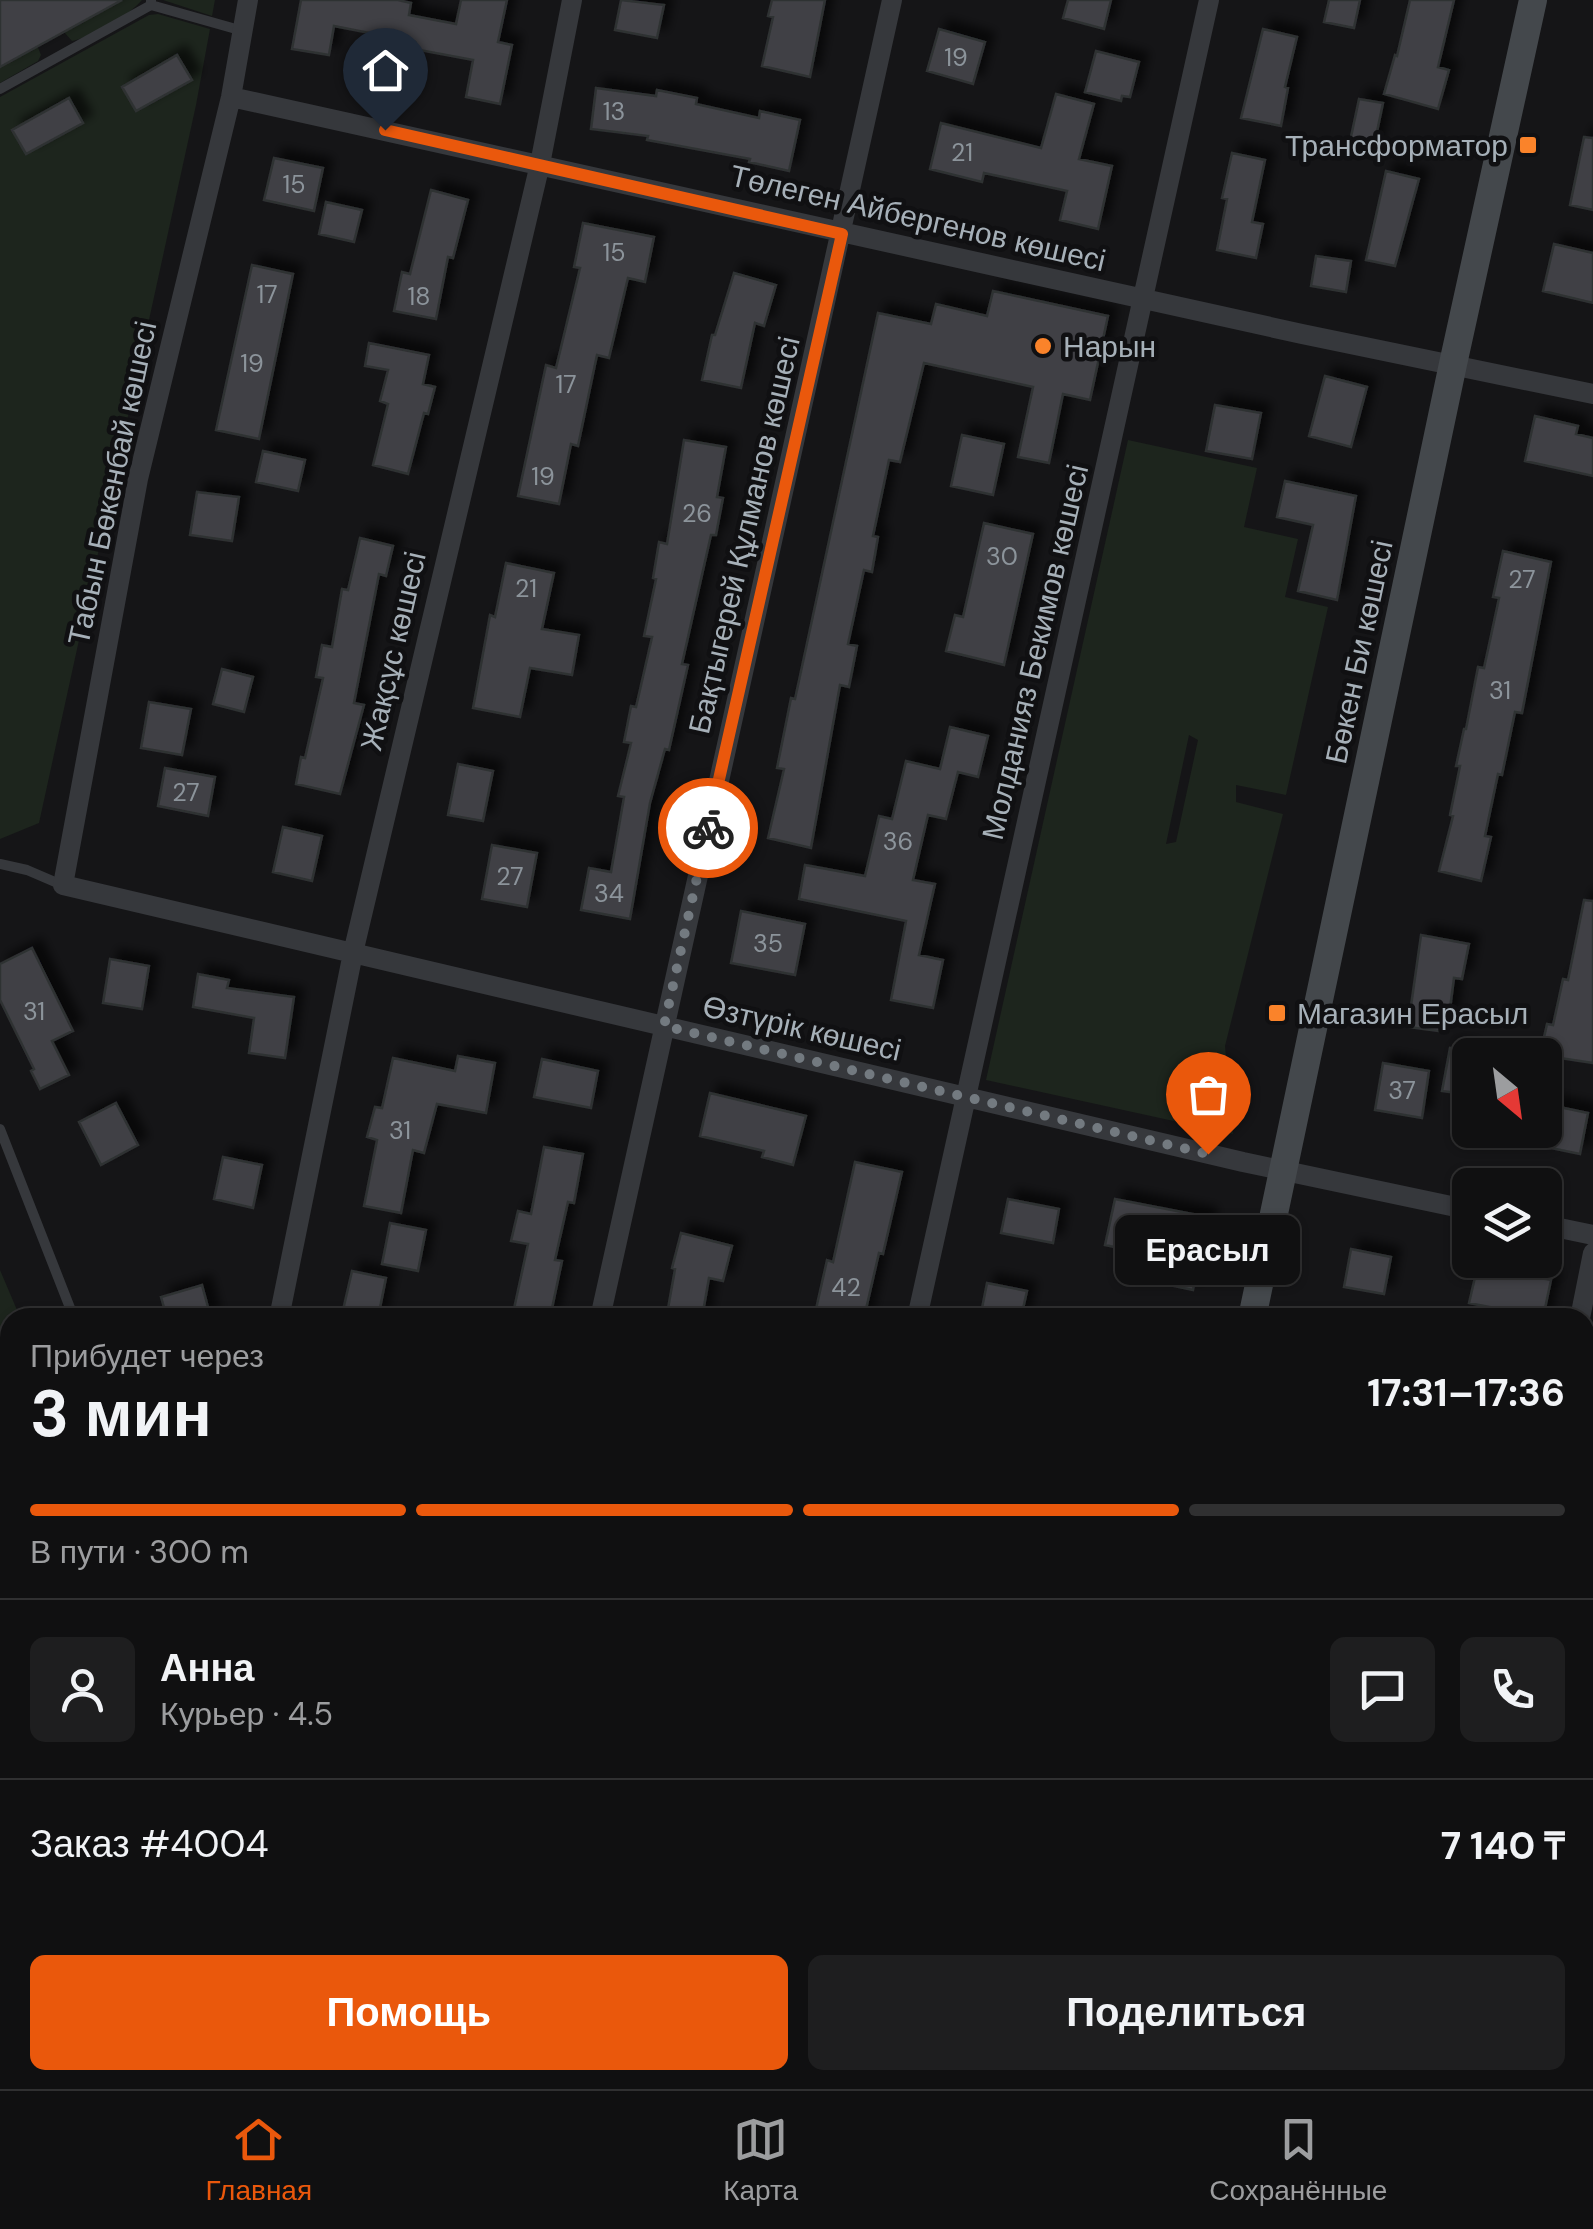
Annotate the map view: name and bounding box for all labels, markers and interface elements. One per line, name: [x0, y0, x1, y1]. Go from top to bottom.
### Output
pin: [343, 28, 428, 131]
house number: 19: [944, 41, 968, 74]
icon: home: [358, 43, 413, 98]
house number: 13: [603, 95, 625, 128]
place label: Трансформатор: [1285, 126, 1508, 165]
marker: Трансформатор: [1517, 134, 1539, 156]
house number: 21: [951, 136, 973, 169]
street label: Төлеген Айбергенов көшесі: [727, 156, 1109, 280]
house number: 15: [282, 168, 306, 201]
house number: 15: [602, 236, 626, 269]
house number: 17: [256, 278, 278, 311]
house number: 18: [407, 280, 431, 313]
street label: Табын Бөкенбай көшесі: [59, 317, 165, 649]
place label: Нарын: [1063, 327, 1156, 366]
street label: Бақтыгерей Құлманов көшесі: [679, 333, 809, 737]
marker: Нарын: [1032, 335, 1054, 357]
house number: 19: [240, 347, 264, 380]
house number: 17: [555, 368, 577, 401]
house number: 19: [531, 460, 555, 493]
street label: Молданияз Бекимов көшесі: [973, 461, 1097, 843]
house number: 26: [682, 497, 712, 530]
street label: Бөкен Би көшесі: [1316, 537, 1402, 767]
house number: 30: [986, 540, 1018, 573]
street label: Жақсұс көшесі: [351, 548, 435, 754]
house number: 27: [1508, 563, 1536, 596]
house number: 21: [515, 572, 537, 605]
house number: 31: [1489, 674, 1511, 707]
house number: 27: [172, 776, 200, 809]
courier: [658, 778, 758, 878]
icon: bike: [681, 801, 736, 856]
house number: 36: [883, 825, 913, 858]
house number: 27: [496, 860, 524, 893]
house number: 34: [594, 877, 624, 910]
house number: 35: [753, 927, 783, 960]
street label: Өзтүрік көшесі: [699, 986, 905, 1070]
place label: Магазин Ерасыл: [1297, 994, 1528, 1033]
house number: 31: [23, 995, 45, 1028]
marker: Магазин Ерасыл: [1266, 1002, 1288, 1024]
north arrow: [1452, 1038, 1562, 1148]
map controls: [1452, 1038, 1562, 1278]
pin: [1166, 1052, 1251, 1155]
icon: bag: [1181, 1067, 1236, 1122]
house number: 37: [1388, 1074, 1416, 1107]
house number: 31: [389, 1114, 411, 1147]
button: layers: [1452, 1168, 1562, 1278]
callout: Ерасыл: [1116, 1214, 1300, 1284]
text: Ерасыл: [1145, 1229, 1270, 1271]
house number: 42: [831, 1271, 861, 1304]
text: Прибудет через: [30, 1335, 264, 1377]
text: 17:31–17:36: [1367, 1368, 1565, 1418]
text: 3 мин: [30, 1372, 212, 1456]
text: В пути · 300 m: [30, 1531, 249, 1573]
button: person: [30, 1637, 135, 1742]
button: chat: [1330, 1637, 1435, 1742]
button: phone: [1460, 1637, 1565, 1742]
text: Анна: [160, 1643, 254, 1693]
text: Курьер · 4.5: [160, 1693, 333, 1735]
text: Заказ #4004: [30, 1819, 268, 1869]
text: 7 140 ₸: [1441, 1821, 1565, 1871]
button: Помощь: [30, 1955, 788, 2070]
button: Поделиться: [808, 1955, 1565, 2070]
tab: Главная: [206, 2112, 312, 2209]
tab: Карта: [723, 2112, 798, 2209]
tab: Сохранённые: [1209, 2112, 1387, 2209]

